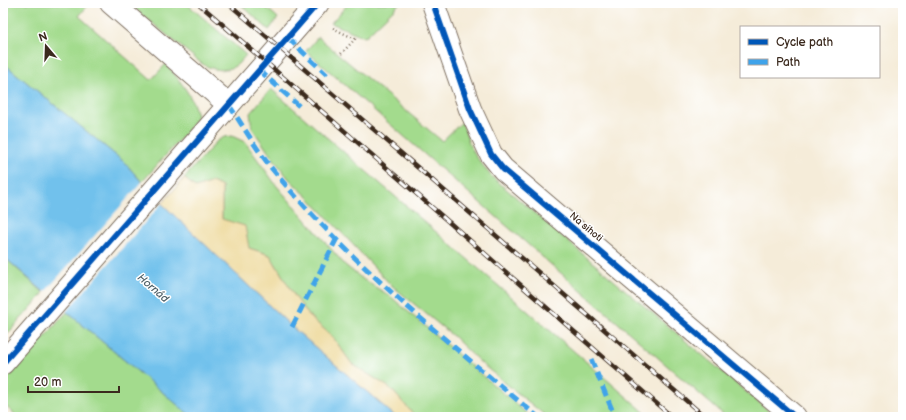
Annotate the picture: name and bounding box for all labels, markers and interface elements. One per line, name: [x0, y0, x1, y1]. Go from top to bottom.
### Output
north arrow: [26, 26, 66, 66]
legend: [740, 26, 880, 78]
text: N: [37, 30, 49, 45]
text: Cycle path: [776, 35, 833, 50]
text: Path: [776, 55, 801, 70]
street label: Na sihoti: [567, 210, 605, 244]
water label: Hornád: [135, 271, 172, 306]
scale bar: [28, 368, 119, 394]
text: 20 m: [34, 375, 61, 390]

